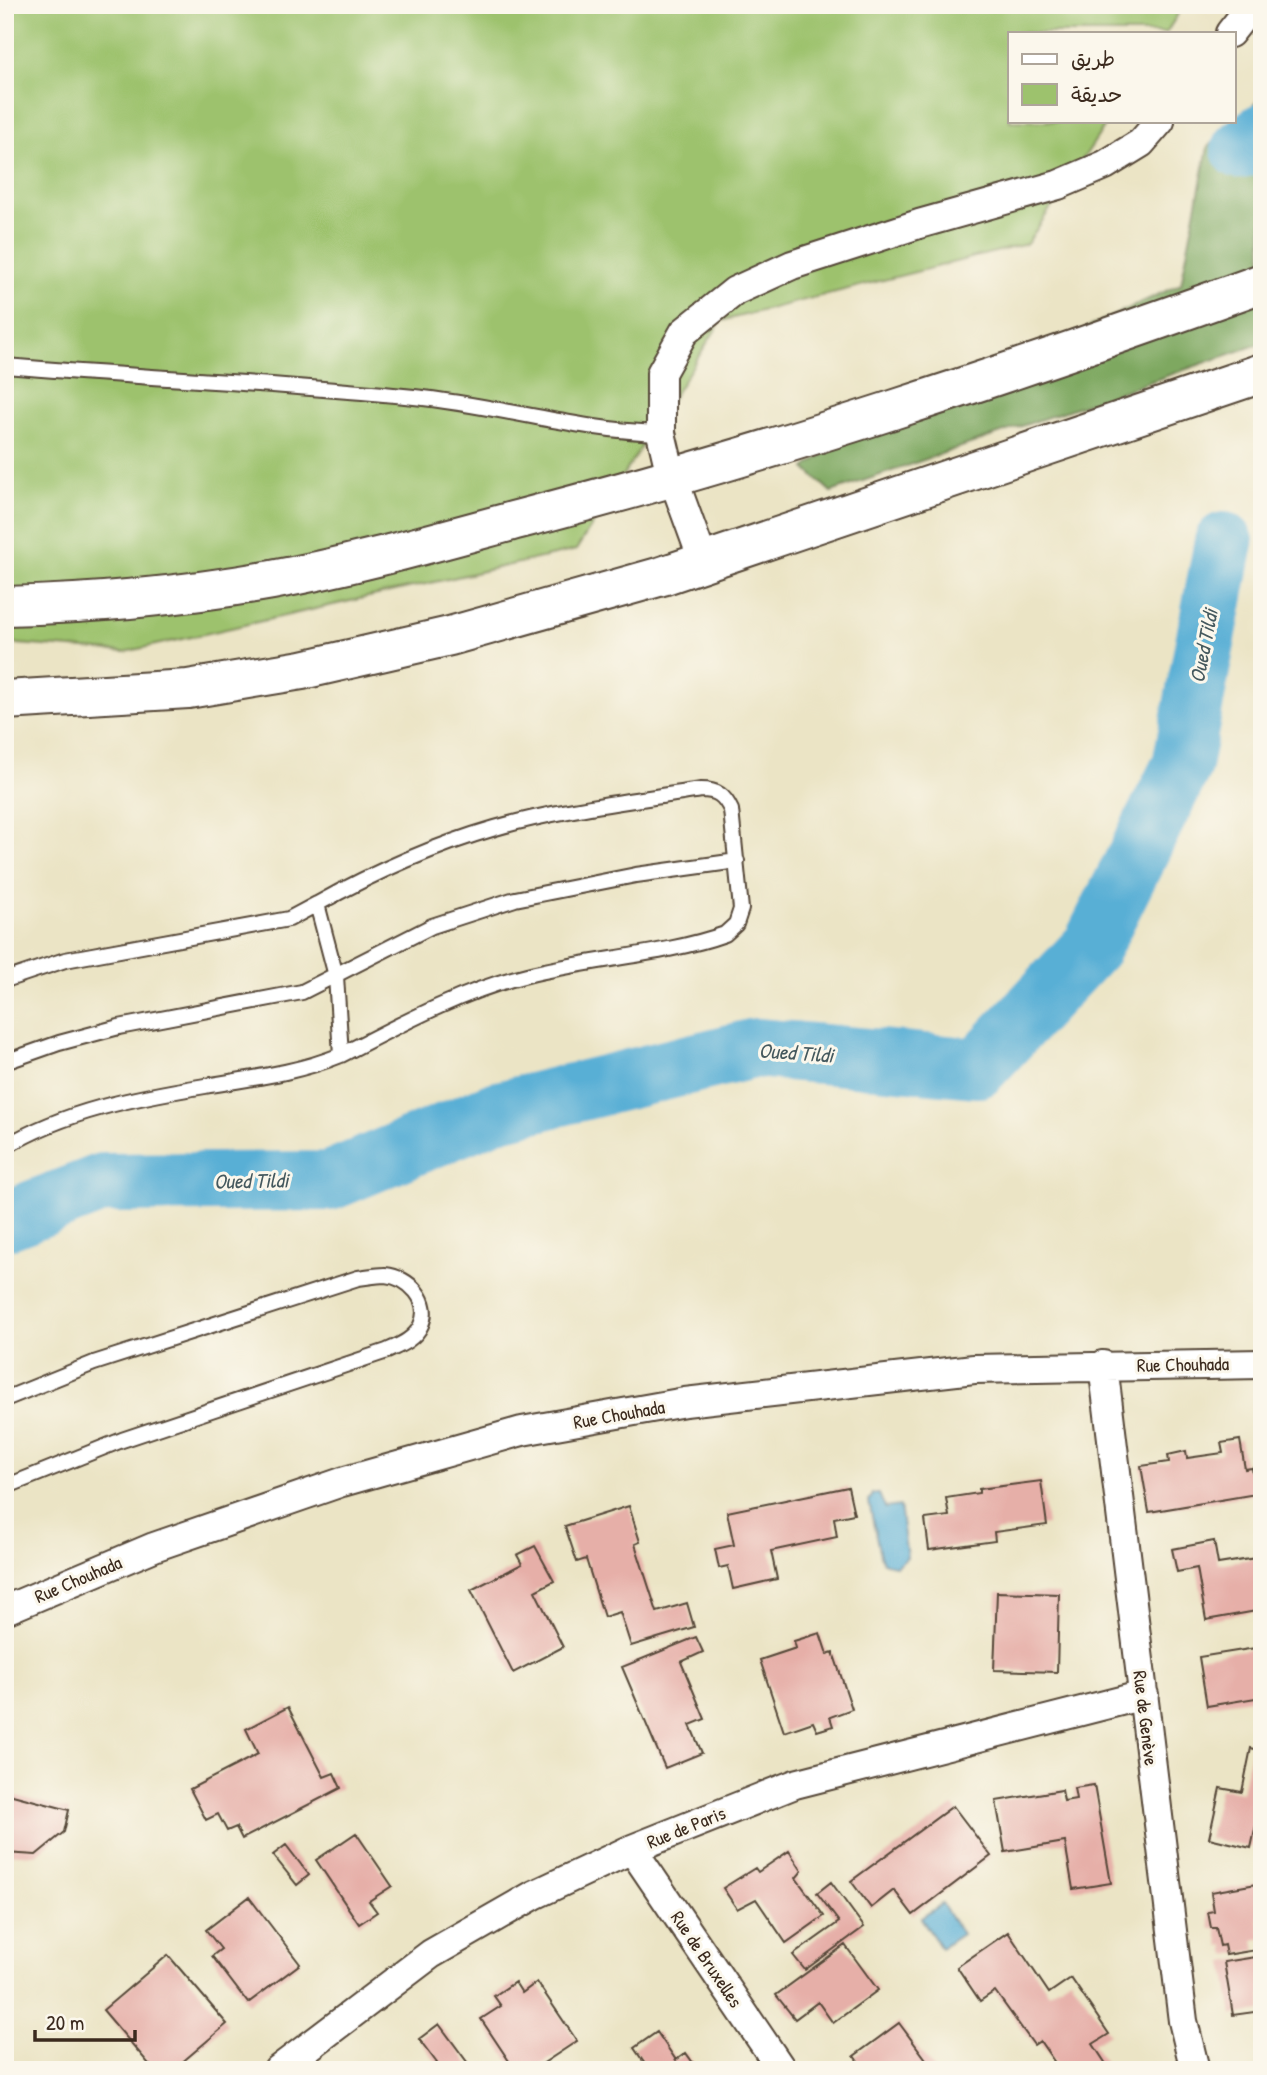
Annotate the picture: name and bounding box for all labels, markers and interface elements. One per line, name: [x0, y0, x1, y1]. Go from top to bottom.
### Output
legend: [1008, 32, 1236, 122]
text: طريق: [1071, 44, 1115, 73]
text: حديقة: [1071, 80, 1122, 109]
water label: Oued Tildi: [1182, 604, 1225, 685]
water label: Oued Tildi: [758, 1035, 836, 1070]
water label: Oued Tildi: [214, 1165, 291, 1196]
street label: Rue Chouhada: [1137, 1350, 1230, 1378]
street label: Rue Chouhada: [571, 1393, 667, 1435]
street label: Rue Chouhada: [31, 1549, 126, 1609]
street label: Rue de Genève: [1127, 1669, 1165, 1767]
street label: Rue de Paris: [643, 1799, 729, 1855]
street label: Rue de Bruxelles: [665, 1906, 749, 2012]
scale bar: [35, 1998, 135, 2042]
text: 20 m: [46, 2008, 84, 2037]

